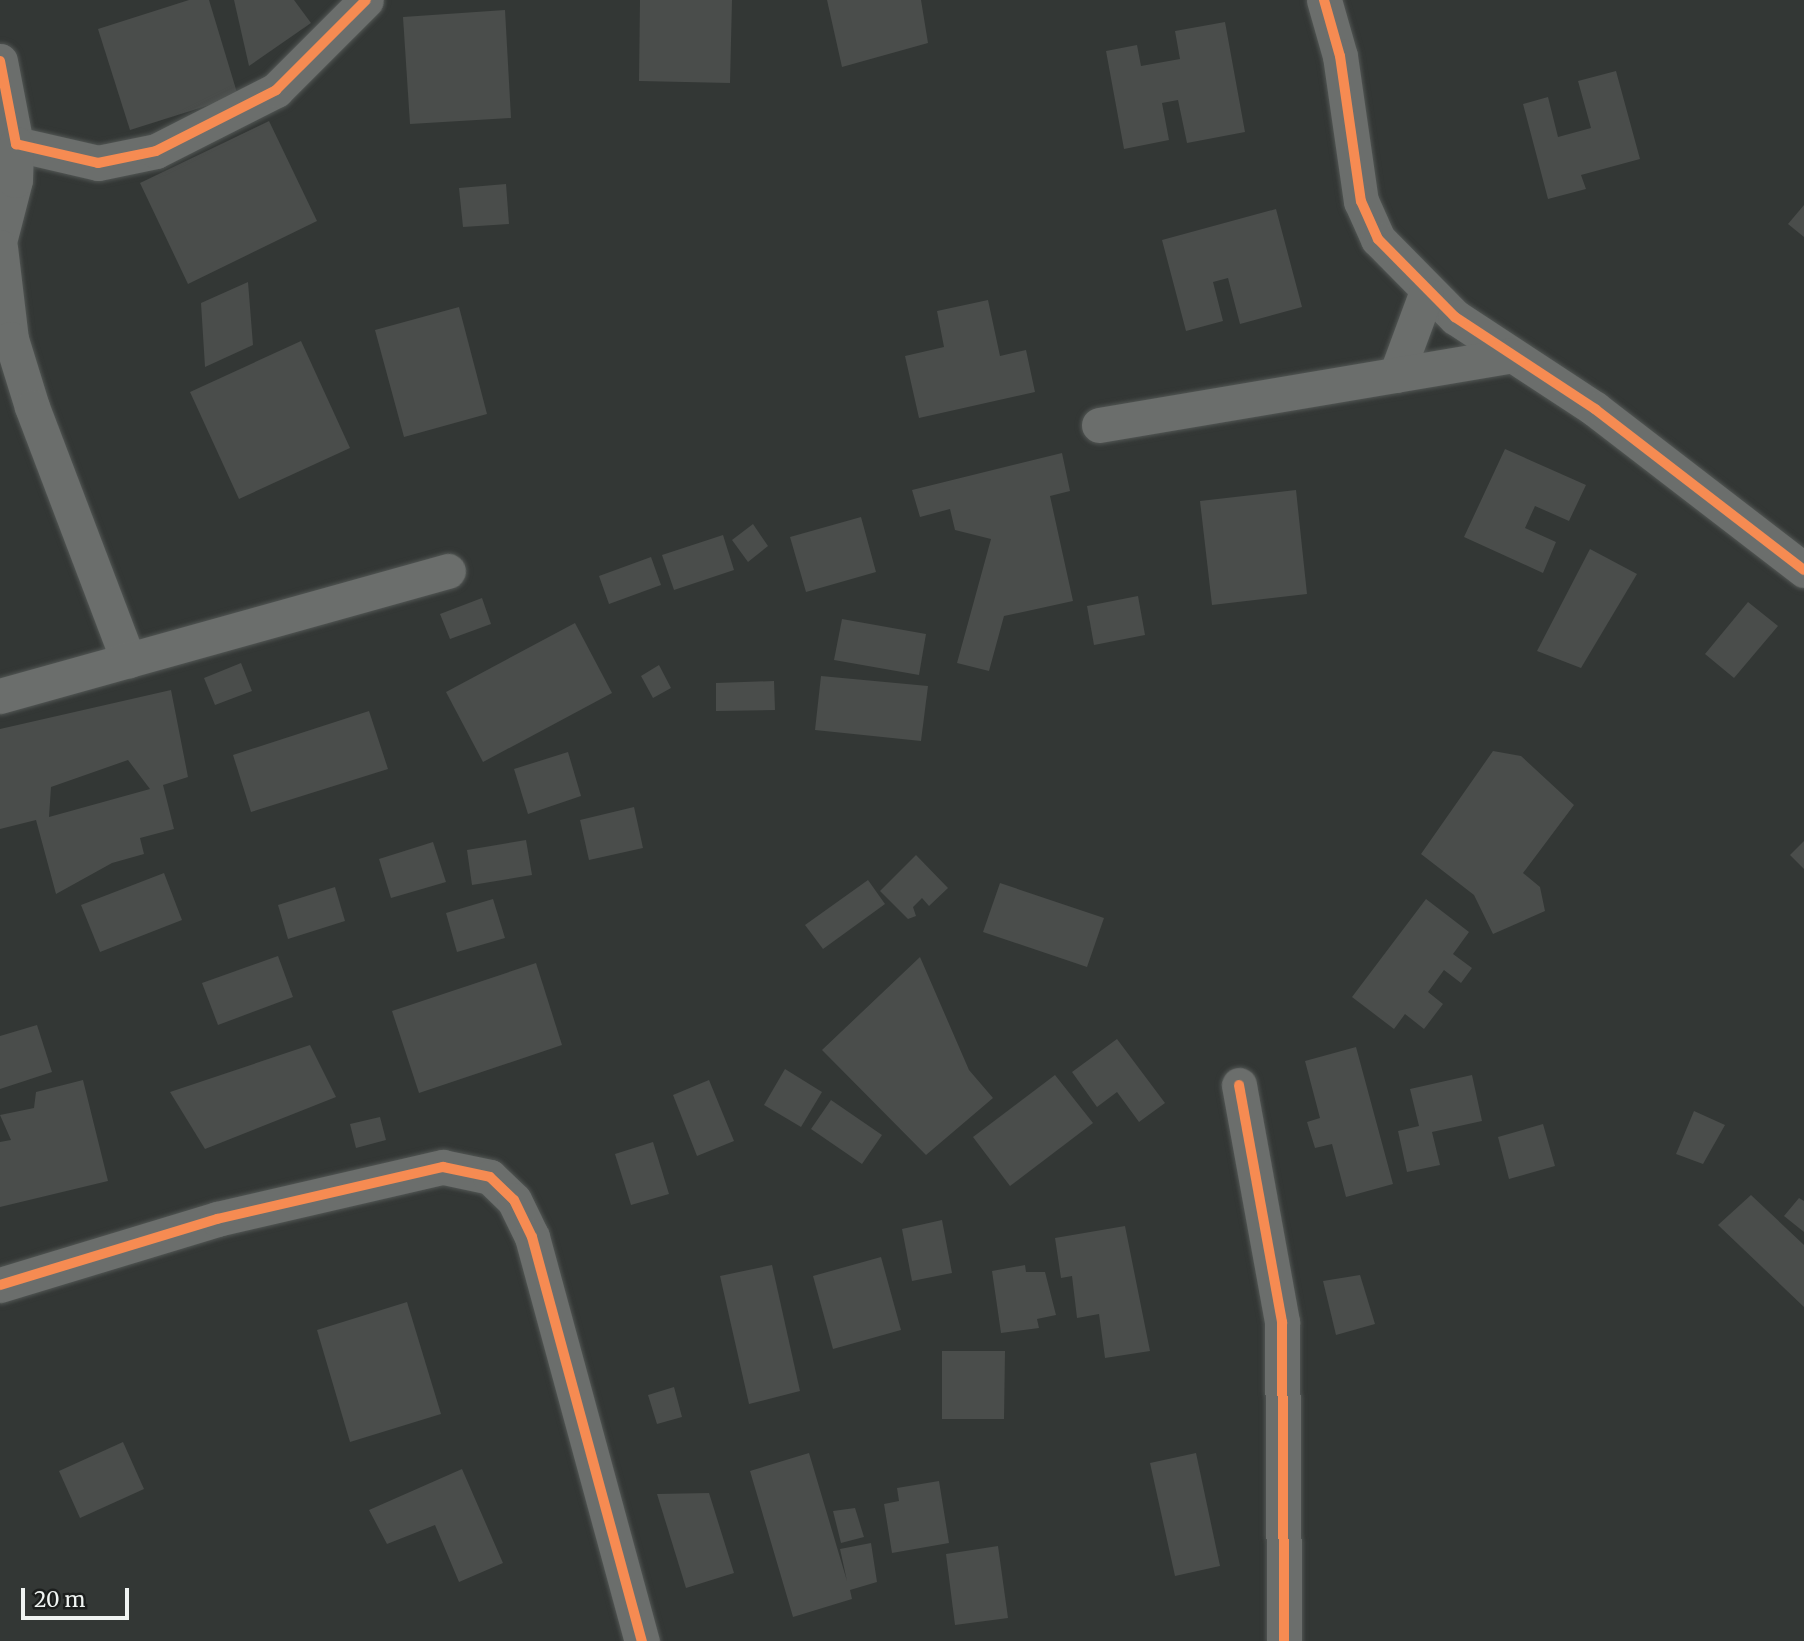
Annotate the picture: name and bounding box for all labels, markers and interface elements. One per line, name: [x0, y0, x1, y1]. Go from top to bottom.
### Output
scale bar: [24, 1574, 133, 1618]
text: 20 m: [34, 1586, 85, 1613]

